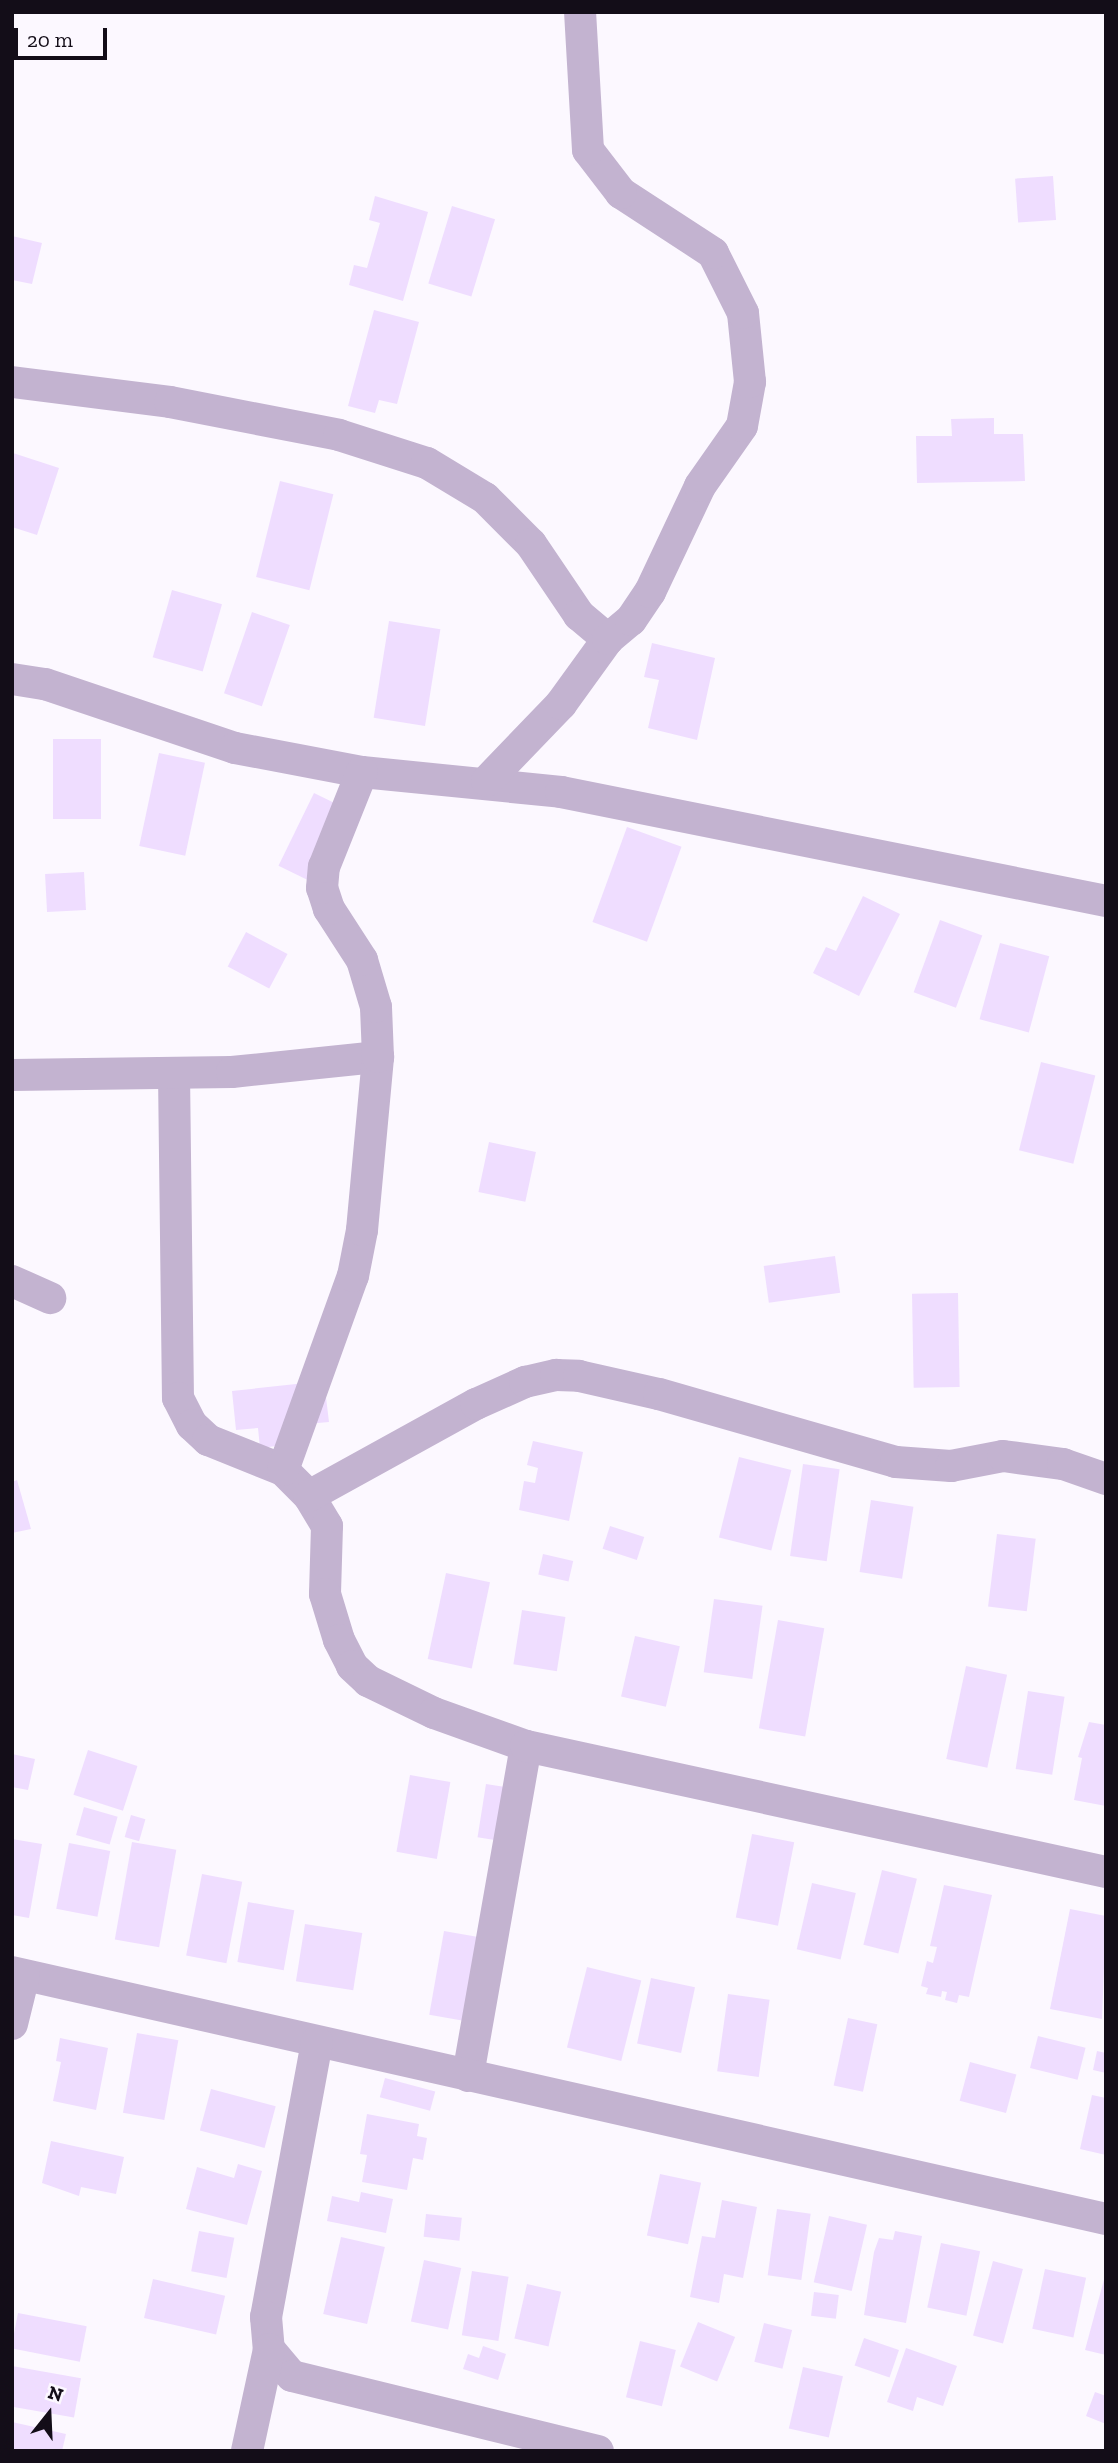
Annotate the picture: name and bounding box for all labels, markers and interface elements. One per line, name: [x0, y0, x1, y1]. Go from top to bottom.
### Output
scale bar: [18, 14, 110, 58]
text: 20 m: [27, 27, 73, 52]
north arrow: [14, 2379, 84, 2449]
text: N: [45, 2380, 66, 2407]

